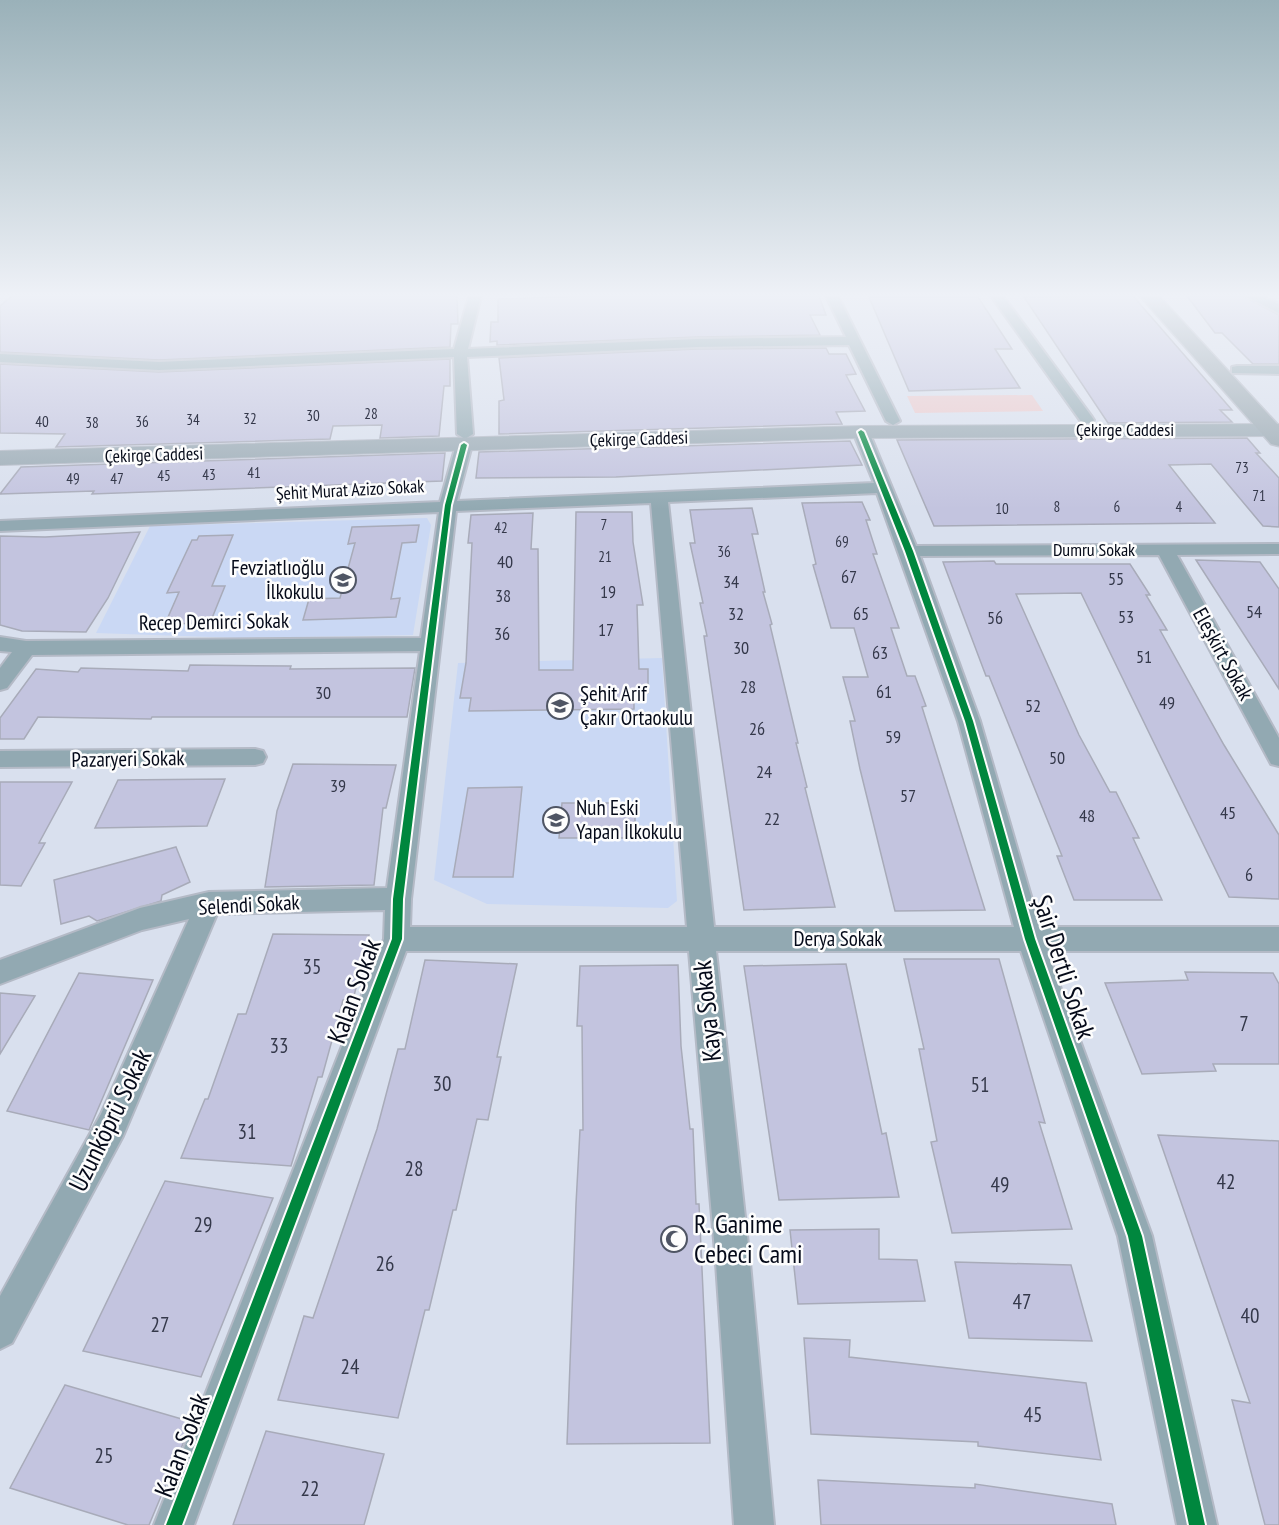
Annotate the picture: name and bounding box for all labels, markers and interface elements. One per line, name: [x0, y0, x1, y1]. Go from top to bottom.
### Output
house number: 28: [364, 404, 378, 423]
house number: 30: [306, 406, 320, 425]
house number: 32: [243, 409, 257, 428]
house number: 34: [186, 410, 200, 429]
house number: 40: [35, 412, 49, 431]
house number: 36: [135, 412, 149, 431]
house number: 38: [85, 413, 99, 432]
street label: Çekirge Caddesi: [1076, 418, 1174, 441]
street label: Çekirge Caddesi: [589, 425, 688, 452]
street label: Çekirge Caddesi: [104, 441, 203, 468]
house number: 73: [1235, 458, 1249, 477]
house number: 41: [247, 463, 261, 482]
house number: 43: [202, 465, 216, 484]
house number: 45: [157, 466, 171, 485]
house number: 49: [66, 469, 80, 488]
house number: 47: [110, 469, 124, 488]
street label: Şehit Murat Azizo Sokak: [275, 474, 425, 505]
house number: 71: [1252, 486, 1266, 505]
house number: 8: [1054, 497, 1060, 516]
house number: 6: [1114, 497, 1121, 516]
house number: 4: [1176, 497, 1183, 516]
house number: 10: [995, 499, 1009, 518]
house number: 7: [601, 515, 607, 534]
house number: 42: [494, 518, 508, 537]
house number: 69: [835, 532, 849, 551]
street label: Dumru Sokak: [1053, 538, 1135, 561]
house number: 36: [717, 542, 731, 561]
house number: 21: [598, 547, 612, 566]
house number: 40: [497, 550, 513, 573]
place label: Fevziatlıoğlu İlkokulu: [231, 554, 324, 605]
school or university icon: Fevziatlıoğlu İlkokulu: [328, 565, 358, 595]
house number: 67: [841, 565, 857, 588]
house number: 55: [1108, 567, 1124, 590]
house number: 34: [723, 570, 739, 593]
house number: 19: [600, 580, 616, 603]
house number: 38: [495, 584, 511, 607]
house number: 54: [1246, 600, 1262, 623]
house number: 32: [728, 602, 744, 625]
house number: 65: [853, 602, 869, 625]
street label: Eleşkirt Sokak: [1187, 603, 1260, 705]
house number: 53: [1118, 605, 1134, 628]
house number: 56: [987, 606, 1003, 629]
street label: Recep Demirci Sokak: [139, 607, 289, 636]
house number: 17: [598, 618, 614, 641]
house number: 36: [494, 622, 510, 645]
house number: 30: [733, 636, 749, 659]
house number: 63: [872, 641, 888, 664]
house number: 51: [1136, 645, 1152, 668]
house number: 28: [740, 675, 756, 698]
place label: Şehit Arif Çakır Ortaokulu: [580, 680, 693, 731]
house number: 61: [876, 680, 892, 703]
house number: 30: [315, 681, 331, 704]
school or university icon: Şehit Arif Çakır Ortaokulu: [545, 691, 575, 721]
house number: 49: [1159, 691, 1175, 714]
house number: 52: [1025, 694, 1041, 717]
house number: 26: [749, 717, 765, 740]
house number: 59: [885, 725, 901, 748]
street label: Pazaryeri Sokak: [71, 744, 185, 773]
house number: 50: [1049, 746, 1065, 769]
house number: 24: [756, 760, 772, 783]
house number: 39: [330, 774, 346, 797]
house number: 57: [900, 784, 916, 807]
place label: Nuh Eski Yapan İlkokulu: [576, 794, 682, 845]
house number: 45: [1220, 801, 1236, 824]
house number: 48: [1079, 804, 1095, 827]
school or university icon: Nuh Eski Yapan İlkokulu: [541, 805, 571, 835]
house number: 22: [764, 807, 780, 830]
house number: 6: [1245, 863, 1253, 886]
street label: Selendi Sokak: [198, 888, 300, 921]
street label: Şair Dertli Sokak: [1026, 891, 1103, 1043]
street label: Derya Sokak: [794, 925, 882, 952]
street label: Kalan Sokak: [319, 934, 388, 1048]
house number: 35: [303, 953, 321, 980]
street label: Kaya Sokak: [685, 959, 728, 1063]
house number: 7: [1239, 1010, 1249, 1037]
house number: 33: [270, 1032, 288, 1059]
street label: Uzunköprü Sokak: [61, 1043, 158, 1197]
house number: 30: [433, 1070, 451, 1097]
house number: 51: [971, 1071, 989, 1098]
house number: 31: [238, 1118, 256, 1145]
house number: 28: [405, 1155, 423, 1182]
house number: 42: [1217, 1168, 1235, 1195]
house number: 49: [991, 1171, 1009, 1198]
place label: R. Ganime Cebeci Cami: [694, 1207, 803, 1270]
house number: 29: [194, 1211, 212, 1238]
mosque icon: R. Ganime Cebeci Cami: [659, 1224, 689, 1254]
house number: 26: [376, 1250, 394, 1277]
house number: 47: [1013, 1288, 1031, 1315]
house number: 40: [1241, 1302, 1259, 1329]
house number: 27: [151, 1311, 169, 1338]
house number: 24: [341, 1353, 360, 1380]
street label: Kalan Sokak: [147, 1388, 216, 1502]
house number: 45: [1024, 1401, 1042, 1428]
house number: 25: [95, 1442, 113, 1469]
house number: 22: [301, 1475, 319, 1502]

